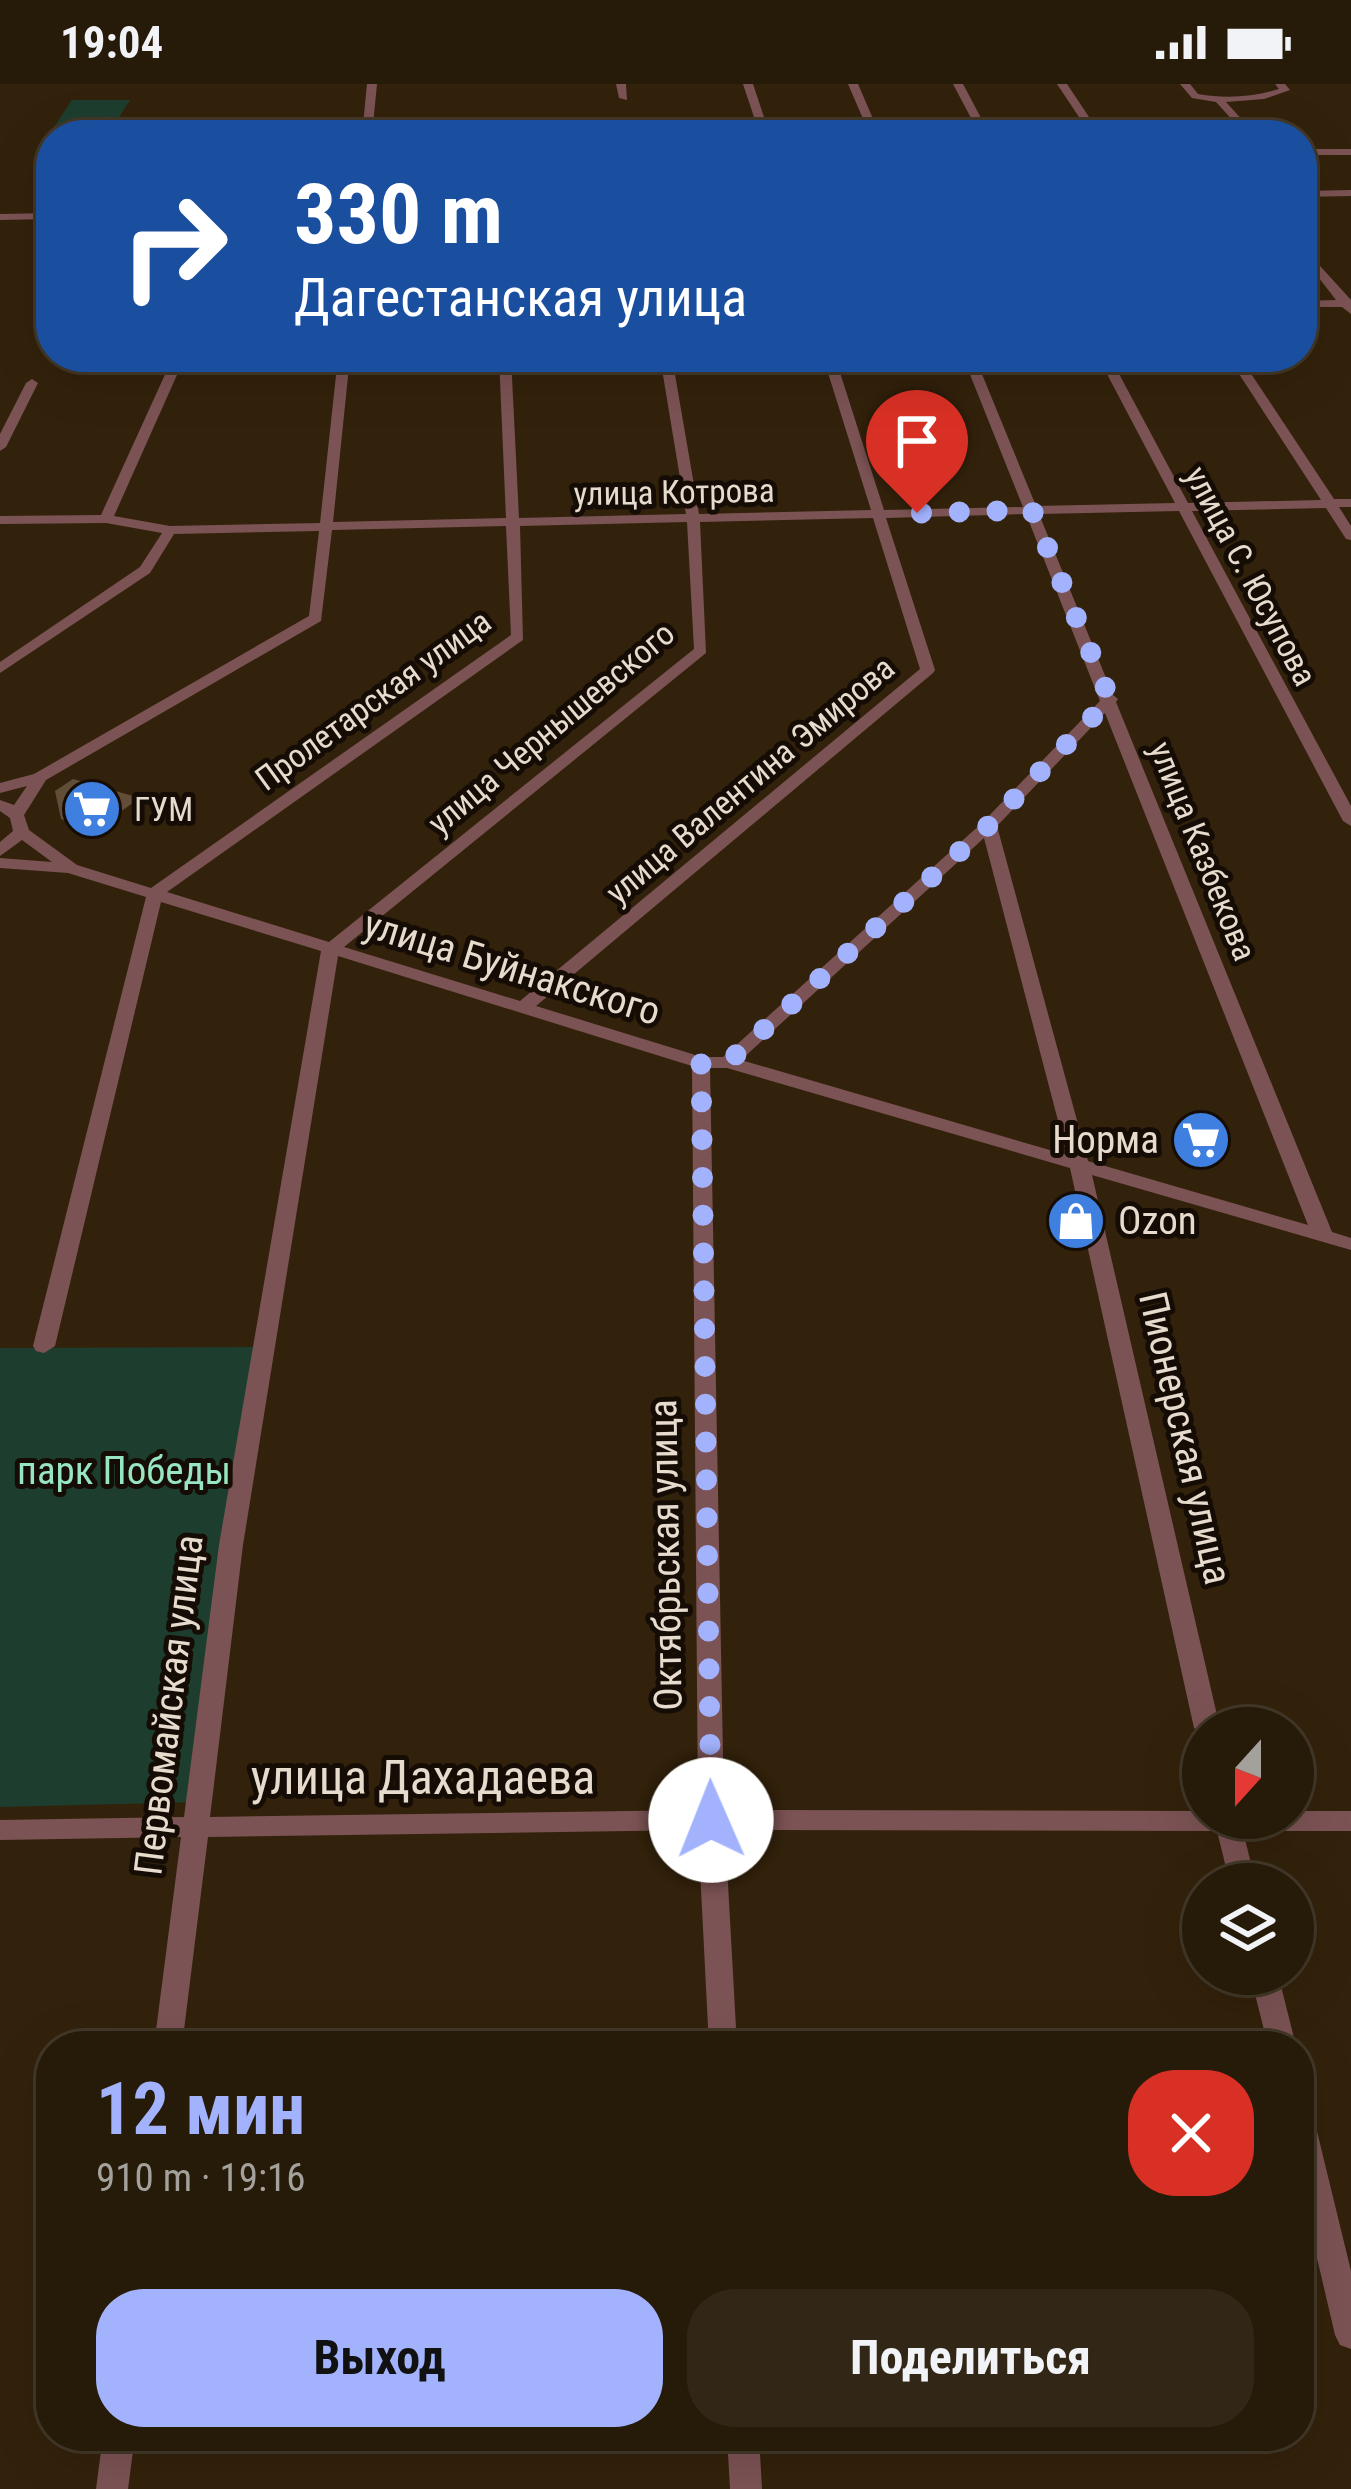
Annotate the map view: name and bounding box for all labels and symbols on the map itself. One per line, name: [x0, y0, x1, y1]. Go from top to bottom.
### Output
pin: [866, 390, 968, 513]
street label: улица С. Юсупова: [1177, 460, 1325, 692]
street label: улица Котрова: [573, 471, 775, 513]
street label: Пролетарская улица: [248, 602, 498, 798]
street label: улица Чернышевского: [420, 614, 682, 842]
street label: улица Валентина Эмирова: [598, 648, 902, 912]
street label: улица Казбекова: [1141, 736, 1265, 966]
supermarket icon: ГУМ: [61, 778, 123, 840]
place label: ГУМ: [134, 790, 193, 829]
street label: улица Буйнакского: [358, 901, 666, 1035]
supermarket icon: Норма: [1170, 1109, 1232, 1171]
place label: Норма: [1052, 1117, 1159, 1163]
shop icon: Ozon: [1045, 1190, 1107, 1252]
place label: Ozon: [1118, 1198, 1197, 1244]
street label: Пионерская улица: [1129, 1287, 1241, 1589]
street label: Октябрьская улица: [640, 1399, 692, 1711]
park label: парк Победы: [17, 1448, 231, 1494]
street label: Первомайская улица: [125, 1532, 213, 1878]
north arrow: [1182, 1707, 1314, 1839]
street label: улица Дахадаева: [251, 1749, 595, 1806]
position arrow: [648, 1757, 774, 1883]

